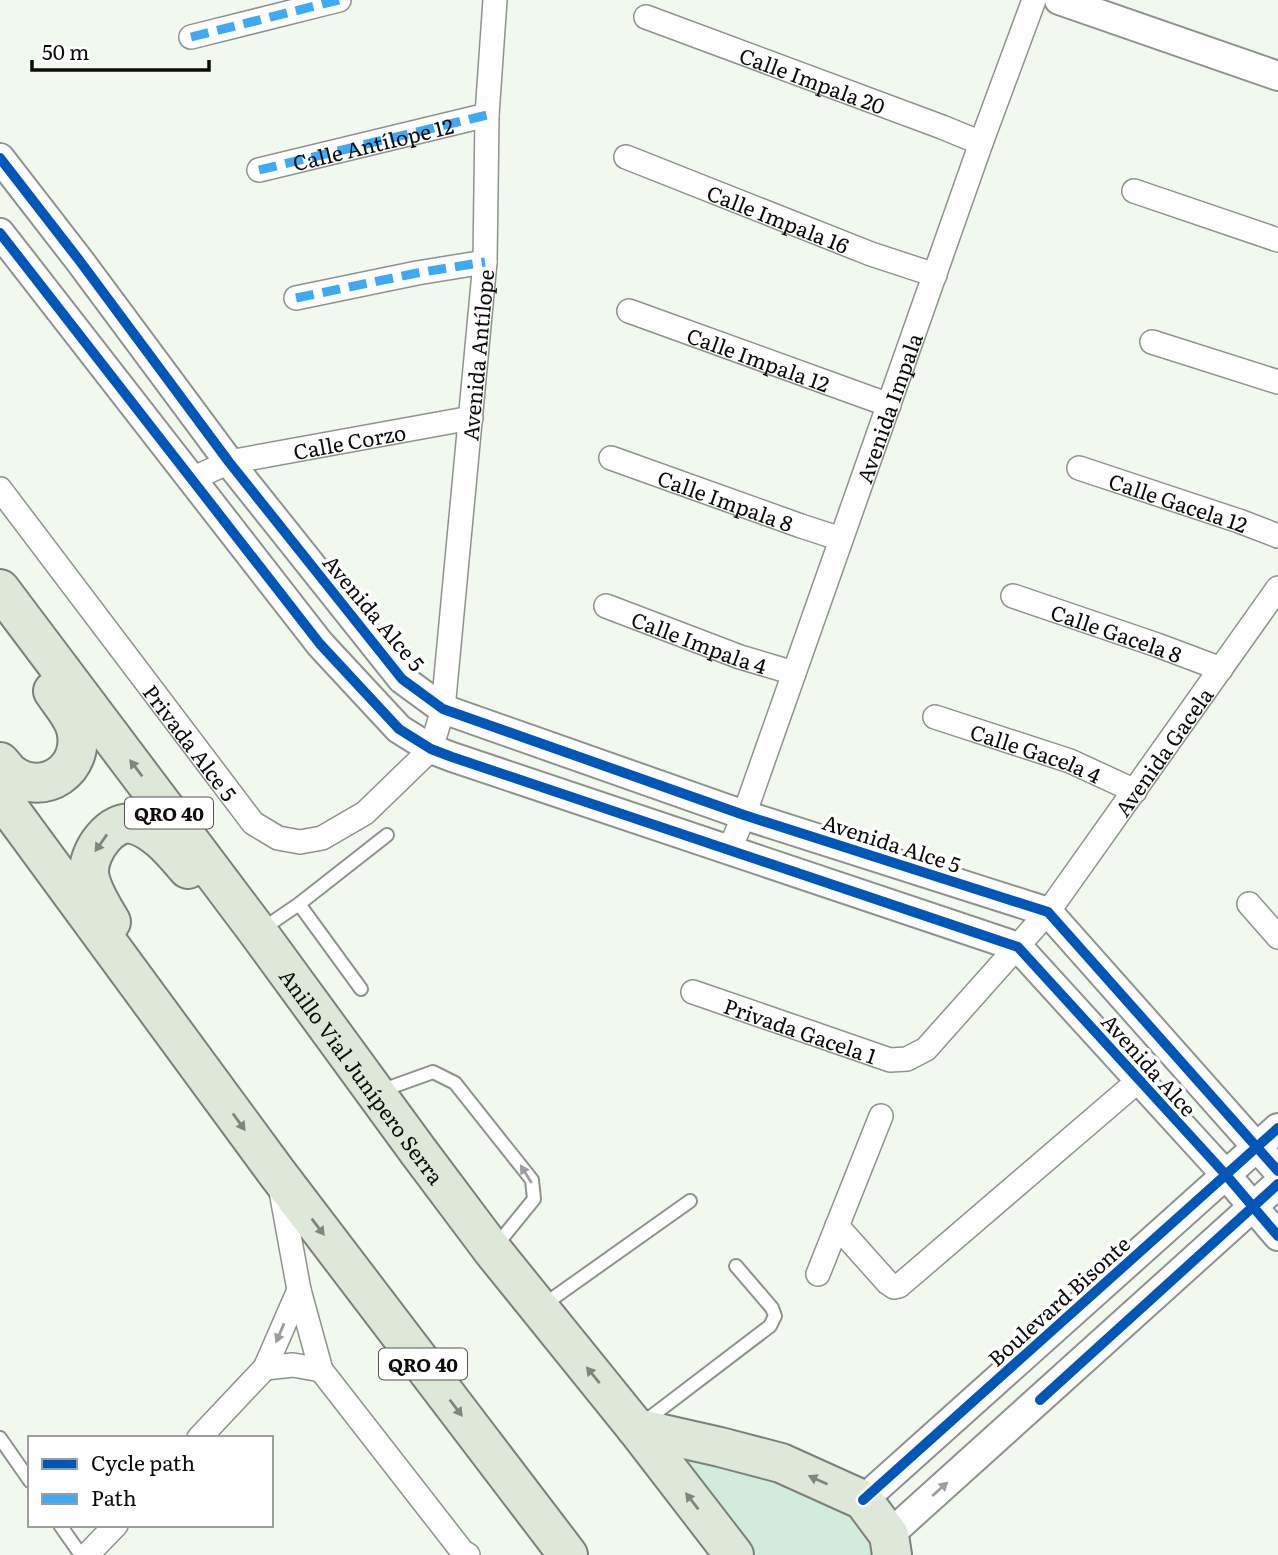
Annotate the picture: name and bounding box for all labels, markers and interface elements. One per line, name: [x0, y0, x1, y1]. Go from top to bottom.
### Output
scale bar: [32, 28, 208, 72]
text: 50 m: [42, 35, 89, 66]
street label: Calle Impala 20: [736, 38, 890, 120]
street label: Calle Antílope 12: [289, 108, 456, 177]
street label: Calle Impala 16: [703, 175, 854, 259]
street label: Avenida Antílope: [453, 268, 500, 442]
street label: Calle Impala 12: [683, 318, 834, 398]
street label: Avenida Impala: [847, 328, 929, 487]
street label: Calle Corzo: [290, 415, 408, 466]
street label: Calle Impala 8: [654, 461, 798, 538]
street label: Calle Gacela 12: [1105, 464, 1253, 539]
street label: Avenida Alce 5: [317, 547, 433, 677]
street label: Calle Gacela 8: [1047, 595, 1187, 669]
street label: Calle Impala 4: [628, 602, 771, 680]
street label: Privada Alce 5: [137, 677, 246, 806]
street label: Avenida Gacela: [1106, 679, 1219, 822]
street label: Calle Gacela 4: [967, 714, 1107, 789]
one-way arrow: [129, 759, 143, 777]
road number: QRO 40: [125, 798, 213, 828]
street label: Avenida Alce 5: [819, 805, 965, 879]
one-way arrow: [95, 833, 108, 853]
street label: Anillo Vial Junípero Serra: [273, 961, 453, 1190]
street label: Privada Gacela 1: [720, 988, 882, 1070]
street label: Avenida Alce: [1095, 1006, 1205, 1122]
one-way arrow: [232, 1113, 246, 1131]
one-way arrow: [520, 1164, 533, 1184]
one-way arrow: [311, 1218, 326, 1236]
street label: Boulevard Bisonte: [980, 1228, 1136, 1372]
one-way arrow: [274, 1323, 286, 1343]
road number: QRO 40: [379, 1348, 467, 1380]
one-way arrow: [586, 1367, 601, 1384]
one-way arrow: [449, 1399, 464, 1417]
legend: [28, 1436, 273, 1527]
text: Cycle path: [91, 1446, 195, 1477]
one-way arrow: [808, 1474, 828, 1486]
text: Path: [91, 1481, 137, 1512]
one-way arrow: [931, 1481, 949, 1497]
one-way arrow: [686, 1492, 700, 1510]

